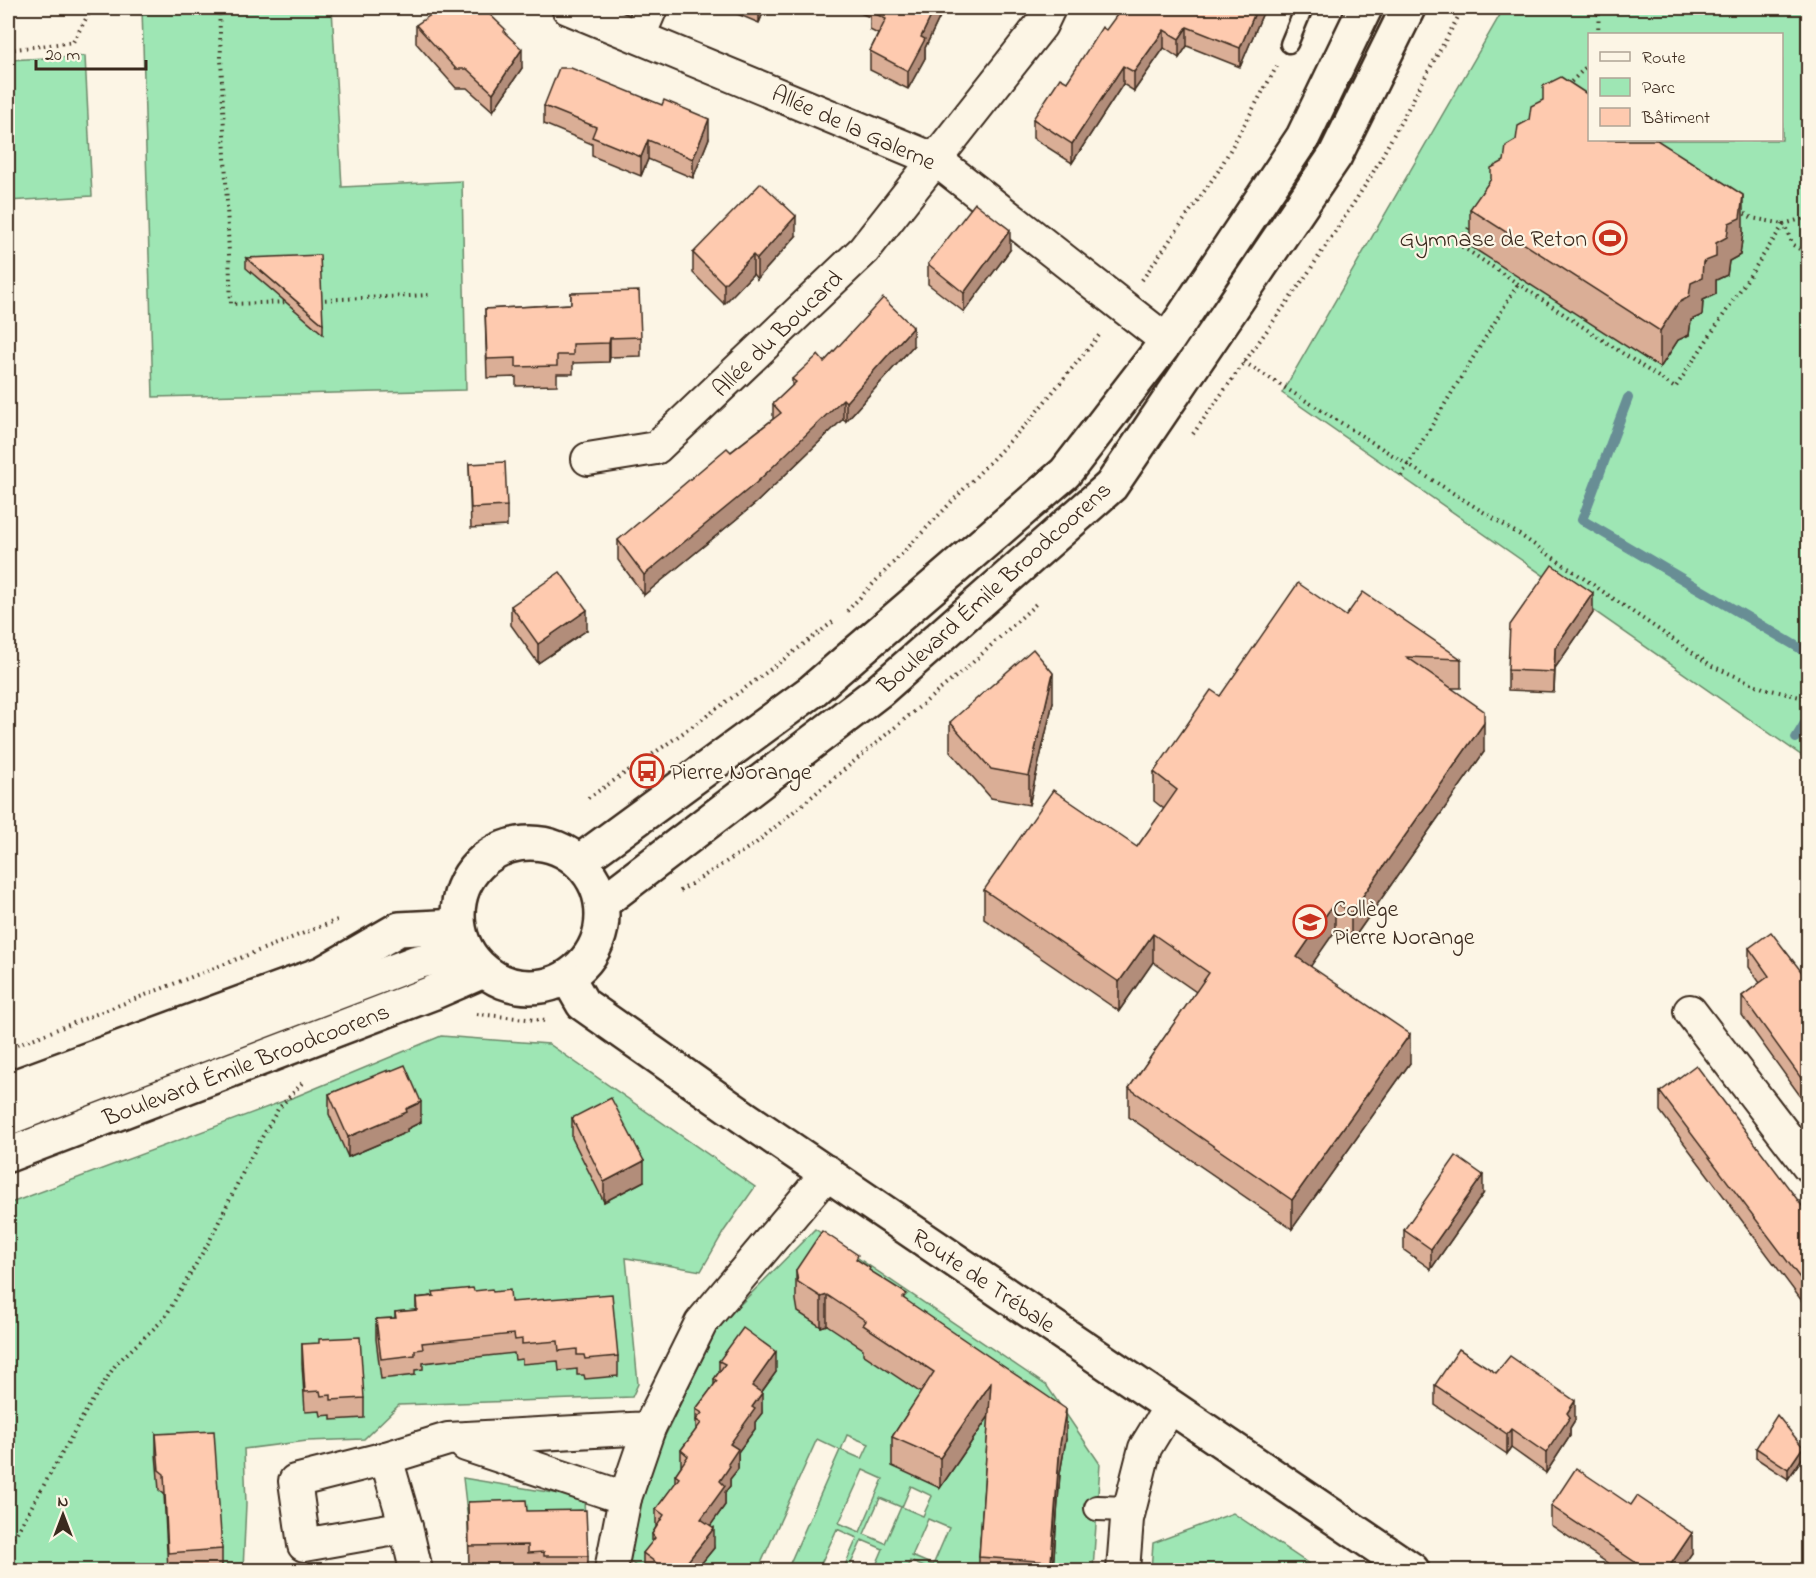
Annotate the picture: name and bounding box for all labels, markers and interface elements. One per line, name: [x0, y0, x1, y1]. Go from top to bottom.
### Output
scale bar: [36, 33, 146, 71]
legend: [1588, 33, 1783, 141]
text: 20 m: [45, 43, 80, 69]
text: Route: [1642, 46, 1687, 72]
text: Parc: [1642, 76, 1675, 102]
street label: Allée de la Galerne: [765, 77, 941, 181]
text: Bâtiment: [1641, 106, 1710, 132]
sports icon: Gymnase de Reton: [1592, 220, 1628, 256]
place label: Gymnase de Reton: [1400, 223, 1587, 259]
street label: Allée du Boucard: [705, 263, 853, 407]
street label: Boulevard Émile Broodcoorens: [870, 474, 1120, 704]
bus stop icon: Pierre Norange: [629, 753, 665, 789]
place label: Pierre Norange: [670, 756, 812, 791]
place label: Collège Pierre Norange: [1333, 893, 1475, 956]
school or university icon: Collège Pierre Norange: [1292, 904, 1328, 940]
street label: Boulevard Émile Broodcoorens: [98, 995, 395, 1138]
street label: Route de Trébale: [904, 1221, 1062, 1343]
north arrow: [33, 1485, 93, 1545]
text: N: [58, 1490, 69, 1514]

